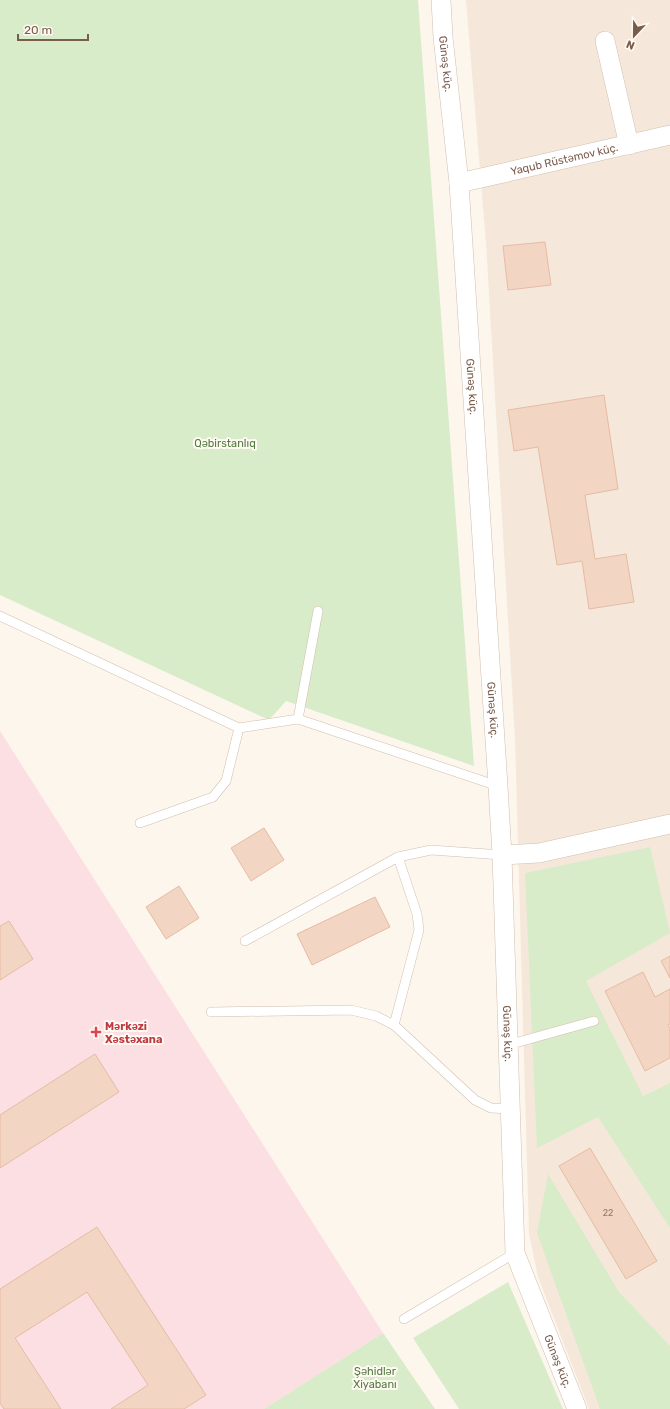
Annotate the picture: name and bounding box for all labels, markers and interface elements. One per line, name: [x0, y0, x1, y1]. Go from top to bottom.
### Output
scale bar: [18, 16, 88, 42]
north arrow: [614, 16, 654, 56]
text: 20 m: [24, 23, 52, 37]
street label: Günəş küç.: [436, 35, 455, 93]
text: N: [624, 37, 637, 52]
street label: Yaqub Rüstəmov küç.: [509, 141, 620, 178]
street label: Günəş küç.: [463, 358, 480, 415]
park label: Qəbirstanlıq: [194, 437, 256, 450]
street label: Günəş küç.: [484, 681, 501, 739]
street label: Günəş küç.: [500, 1005, 515, 1062]
place label: Mərkəzi Xəstəxana: [105, 1020, 162, 1046]
marker: Mərkəzi Xəstəxana: [90, 1026, 102, 1038]
house number: 22: [603, 1208, 613, 1218]
street label: Günəş küç.: [541, 1333, 574, 1390]
park label: Şəhidlər Xiyabanı: [353, 1365, 397, 1391]

